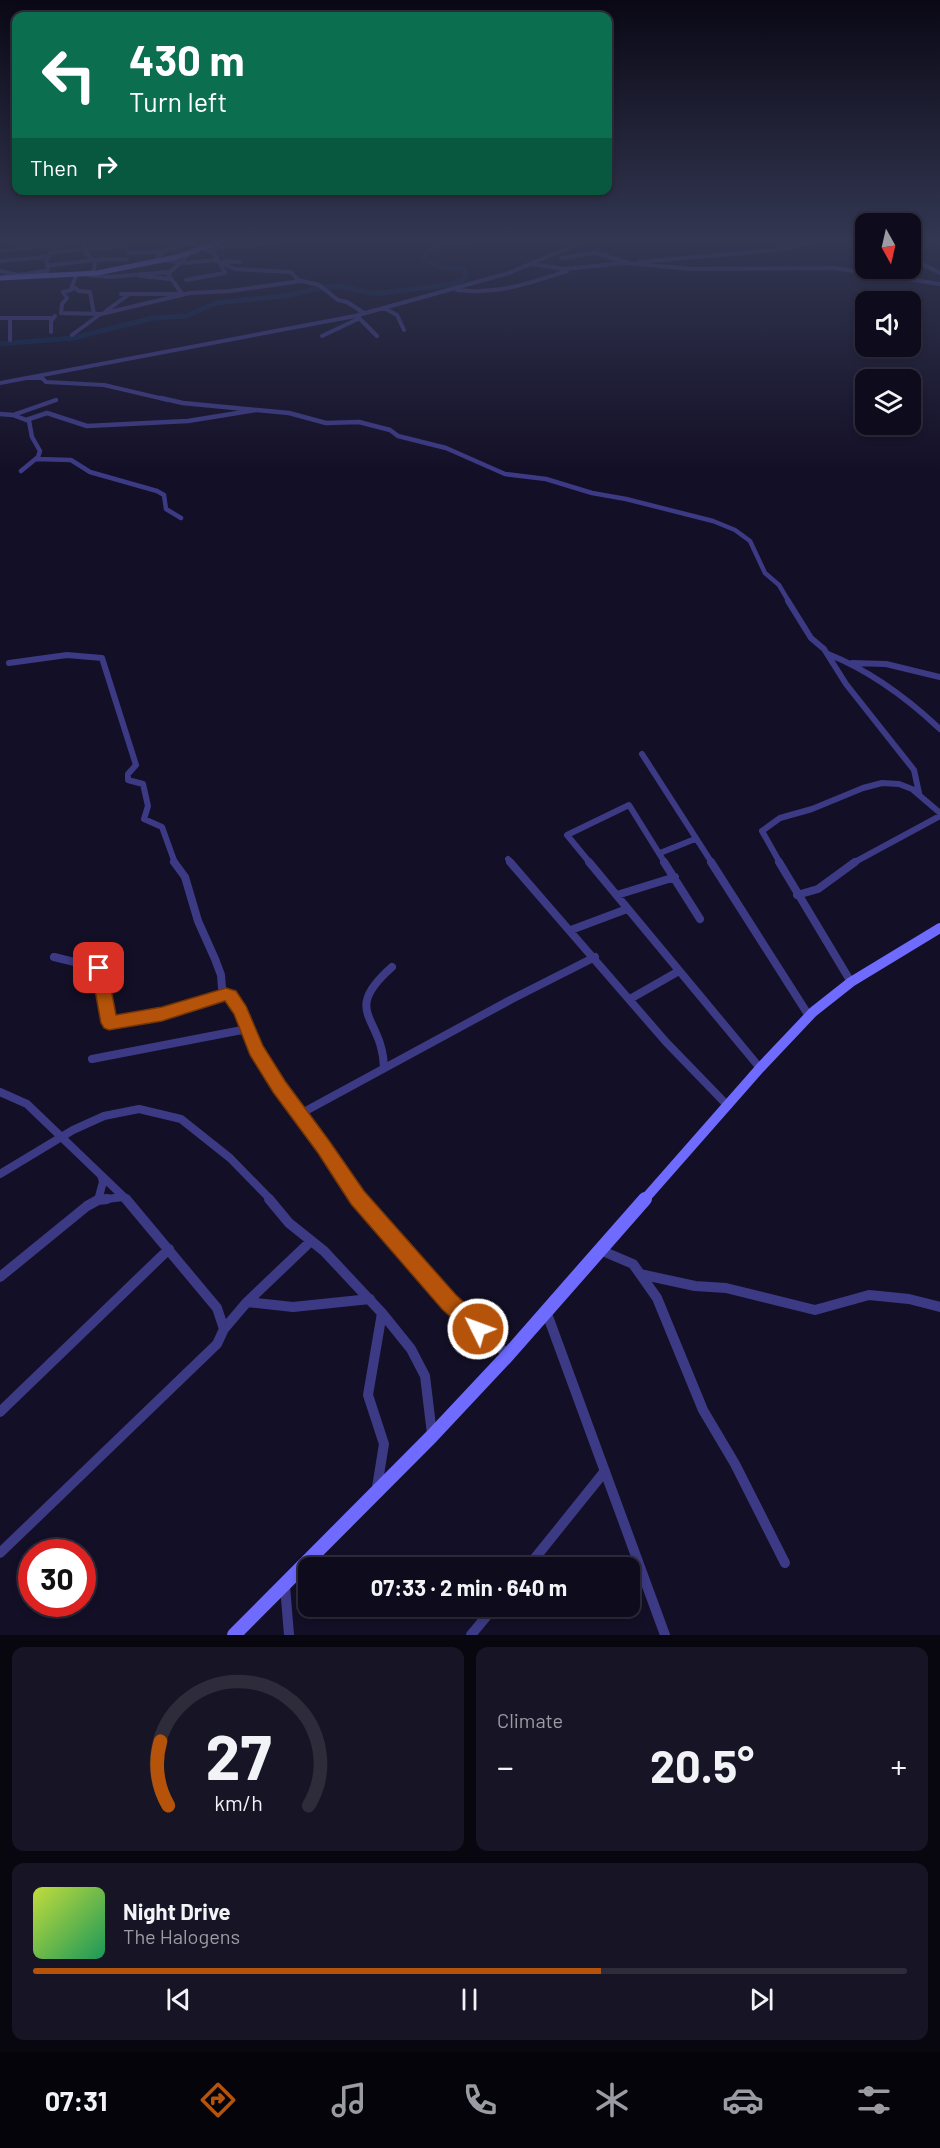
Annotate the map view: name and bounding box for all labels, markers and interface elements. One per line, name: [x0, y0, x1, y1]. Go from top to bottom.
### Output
text: 430 m: [129, 34, 245, 84]
icon: left: [30, 36, 108, 114]
text: Turn left: [129, 85, 227, 117]
icon: right: [90, 150, 123, 183]
text: Then: [30, 154, 78, 180]
north arrow: [855, 213, 921, 279]
map controls: [855, 213, 921, 435]
button: sound: [855, 291, 921, 357]
button: layers: [855, 369, 921, 435]
pin: [73, 942, 124, 993]
icon: arrive: [82, 951, 115, 984]
position arrow: [446, 1297, 510, 1361]
speed limit sign: 30: [18, 1539, 96, 1617]
text: 07:33 · 2 min · 640 m: [371, 1574, 567, 1600]
text: Climate: [497, 1708, 563, 1732]
text: 27: [205, 1718, 271, 1792]
text: 20.5°: [650, 1738, 754, 1792]
text: −: [497, 1746, 514, 1786]
text: +: [891, 1746, 907, 1786]
text: km/h: [214, 1790, 262, 1815]
text: Night Drive: [123, 1898, 231, 1924]
text: The Halogens: [123, 1924, 240, 1948]
icon: previous: [162, 1983, 195, 2016]
icon: pause: [453, 1983, 486, 2016]
icon: next: [745, 1983, 778, 2016]
icon: directions: [197, 2079, 239, 2121]
icon: music: [328, 2079, 370, 2121]
icon: phone: [459, 2079, 501, 2121]
icon: climate: [591, 2079, 633, 2121]
icon: car: [722, 2079, 764, 2121]
icon: filters: [853, 2079, 895, 2121]
text: 07:31: [45, 2084, 107, 2116]

